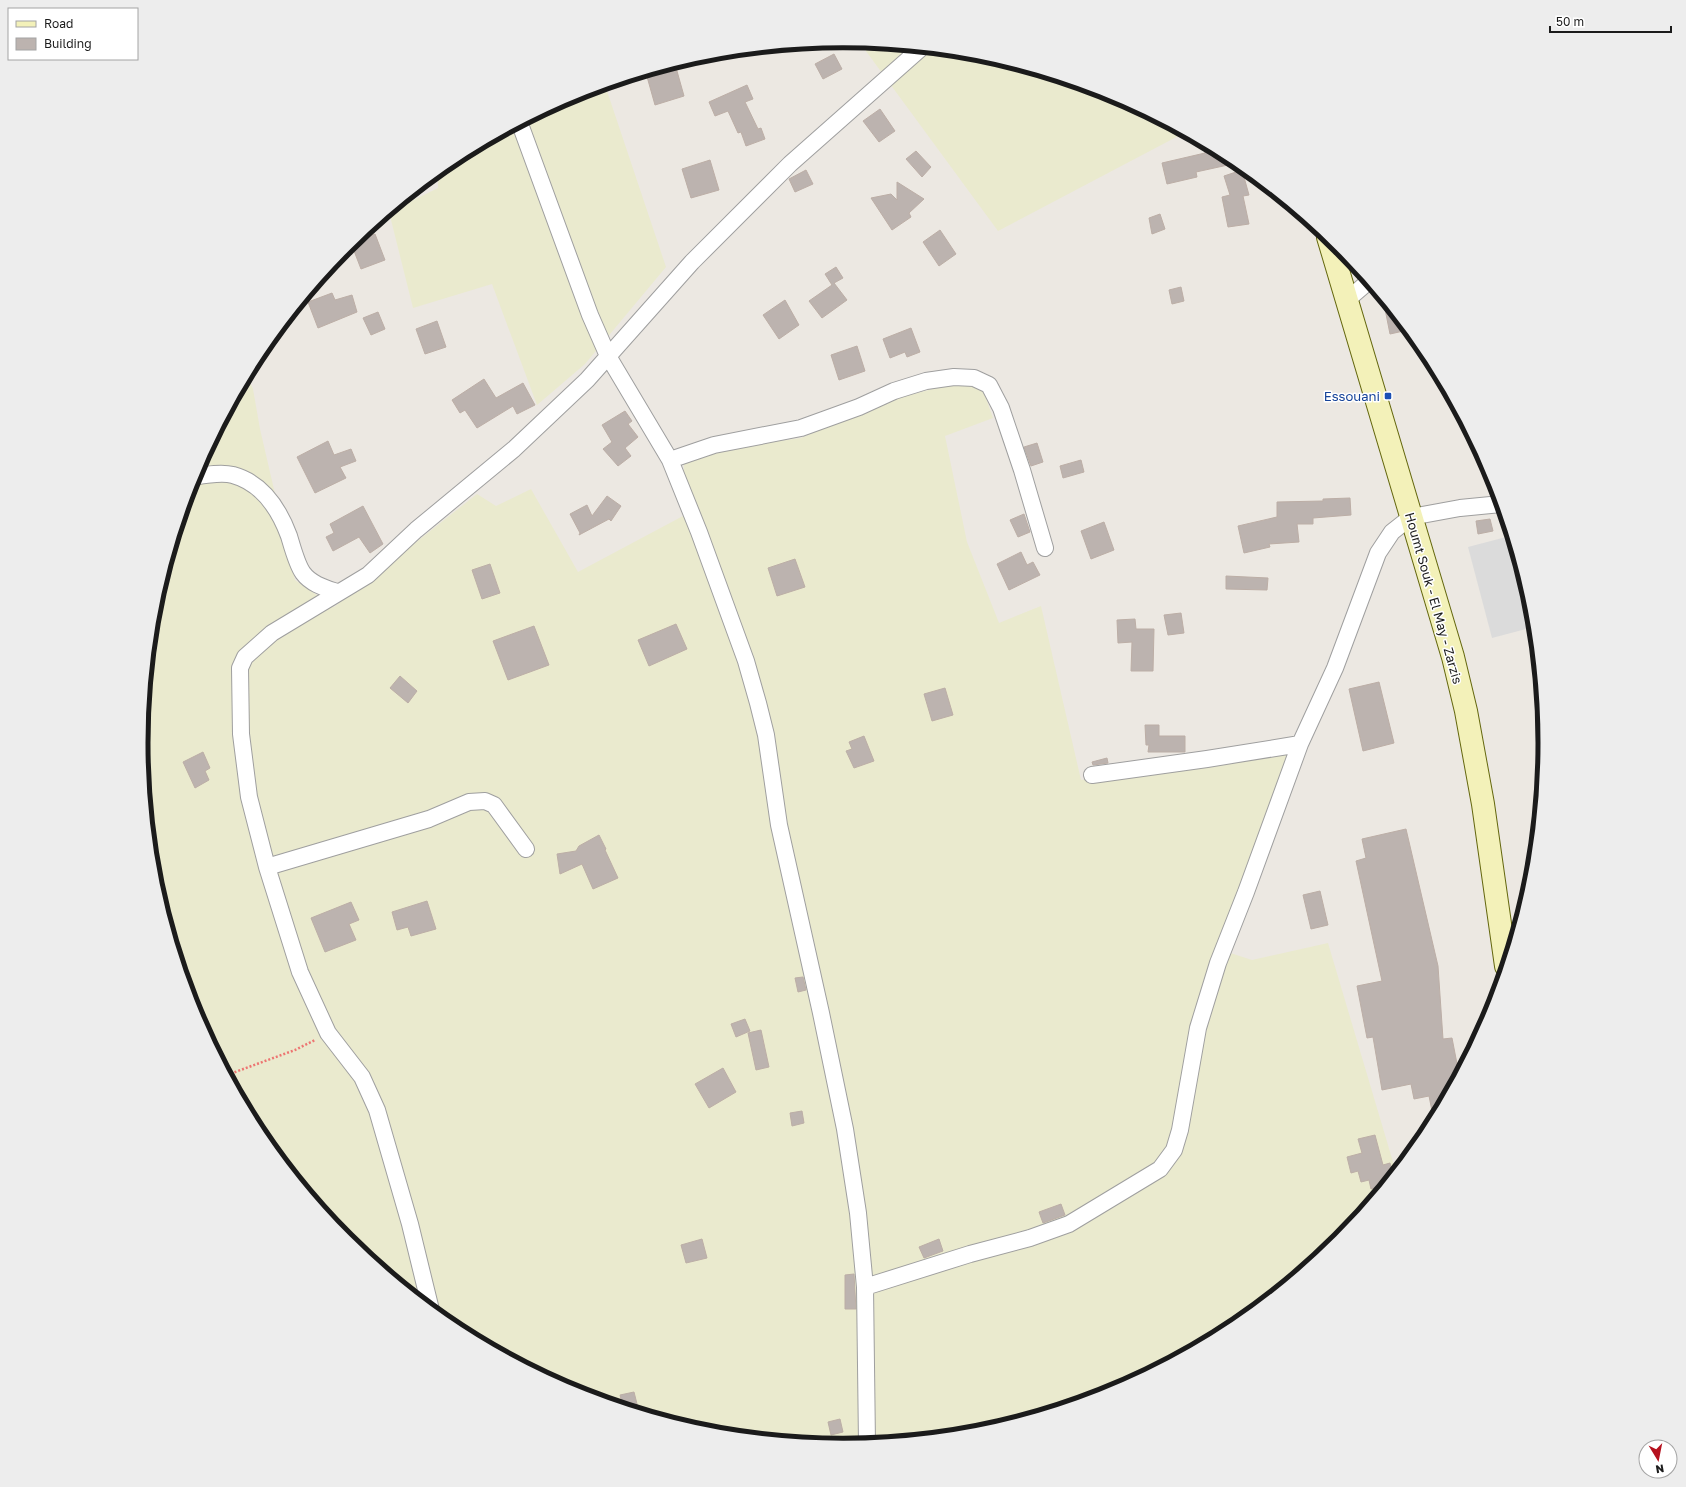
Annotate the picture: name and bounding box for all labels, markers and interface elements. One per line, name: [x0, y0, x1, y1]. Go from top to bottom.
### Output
legend: [8, 8, 138, 60]
scale bar: [1550, 8, 1671, 34]
text: 50 m: [1556, 14, 1584, 29]
text: Road: [44, 16, 73, 31]
text: Building: [44, 36, 92, 51]
place label: Essouani: [1324, 388, 1380, 404]
marker: Essouani: [1383, 391, 1393, 401]
street label: Houmt Souk - El May - Zarzis: [1402, 510, 1466, 686]
north arrow: [1638, 1439, 1678, 1479]
text: N: [1655, 1462, 1665, 1476]

